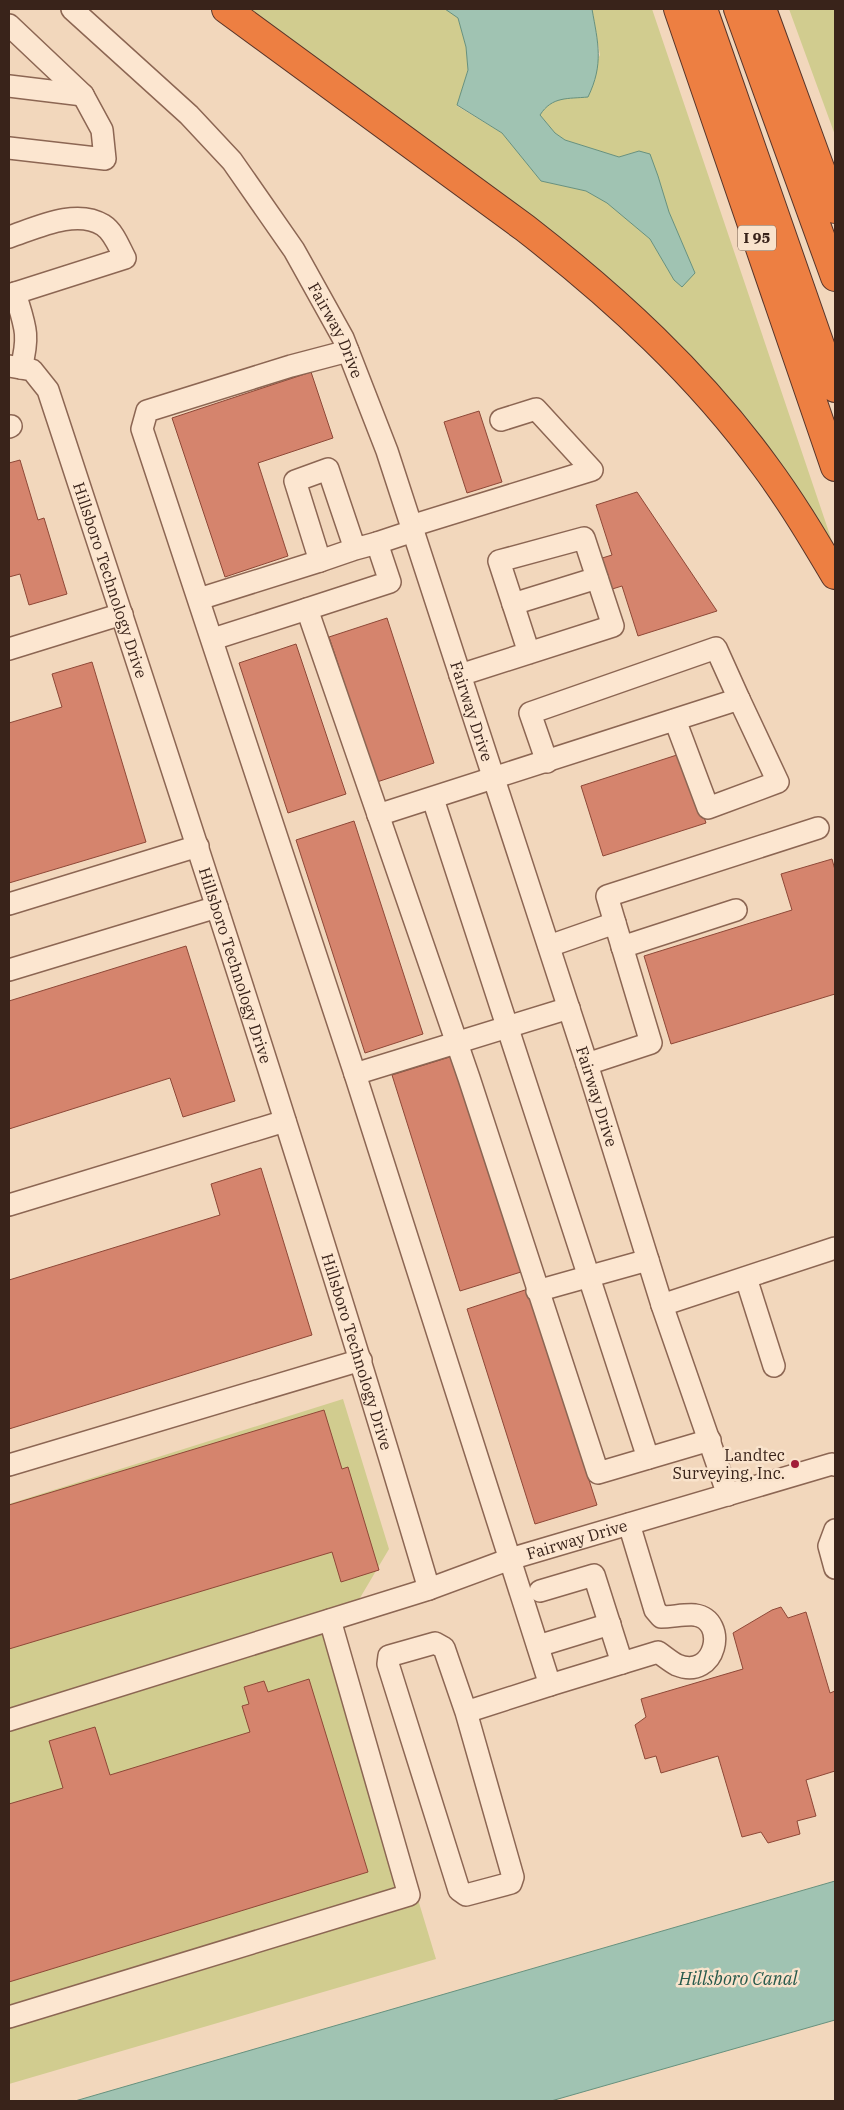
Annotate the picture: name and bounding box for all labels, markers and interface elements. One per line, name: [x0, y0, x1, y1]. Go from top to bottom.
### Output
road number: I 95: [738, 226, 776, 250]
street label: Fairway Drive: [304, 279, 368, 381]
street label: Hillsboro Technology Drive: [69, 480, 152, 681]
street label: Fairway Drive: [446, 659, 498, 764]
street label: Hillsboro Technology Drive: [195, 865, 276, 1066]
street label: Fairway Drive: [572, 1044, 622, 1149]
street label: Hillsboro Technology Drive: [317, 1251, 397, 1452]
place label: Landtec Surveying, Inc.: [673, 1445, 785, 1483]
marker: Landtec Surveying, Inc.: [789, 1458, 801, 1470]
street label: Fairway Drive: [524, 1515, 630, 1564]
water label: Hillsboro Canal: [677, 1967, 799, 1990]

